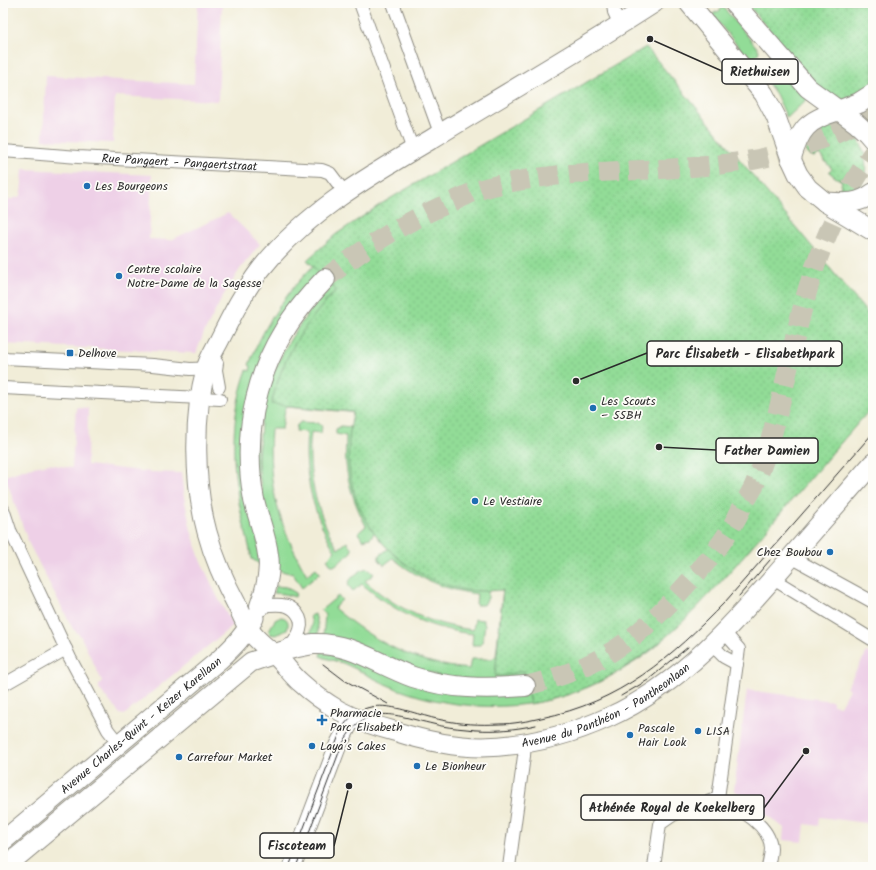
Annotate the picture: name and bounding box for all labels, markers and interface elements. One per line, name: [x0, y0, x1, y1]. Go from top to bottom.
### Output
callout: Riethuisen: [722, 59, 798, 84]
text: Riethuisen: [730, 62, 790, 83]
street label: Rue Pangaert - Pangaertstraat: [101, 149, 258, 176]
place label: Les Bourgeons: [95, 177, 168, 196]
marker: Les Bourgeons: [82, 181, 92, 191]
place label: Centre scolaire Notre-Dame de la Sagesse: [127, 260, 262, 293]
marker: Centre scolaire Notre-Dame de la Sagesse: [114, 271, 124, 281]
callout: Parc Élisabeth - Elisabethpark: [647, 341, 842, 366]
place label: Delhove: [78, 344, 117, 363]
text: Parc Élisabeth - Elisabethpark: [656, 344, 835, 365]
marker: Delhove: [65, 348, 75, 358]
place label: Les Scouts – 55BH: [601, 392, 656, 425]
marker: Les Scouts – 55BH: [588, 403, 598, 413]
callout: Father Damien: [716, 438, 818, 463]
text: Father Damien: [724, 441, 810, 462]
place label: Le Vestiaire: [483, 492, 543, 511]
marker: Le Vestiaire: [470, 496, 480, 506]
place label: Chez Boubou: [757, 543, 822, 562]
marker: Chez Boubou: [825, 547, 835, 557]
street label: Avenue Charles-Quint - Keizer Karellaan: [56, 652, 226, 799]
street label: Avenue du Panthéon - Pantheonlaan: [520, 658, 694, 753]
place label: Pharmacie Parc Elisabeth: [330, 704, 403, 737]
marker: Pharmacie Parc Elisabeth: [317, 715, 327, 725]
place label: Pascale Hair Look: [638, 719, 687, 752]
place label: LISA: [706, 722, 730, 741]
marker: LISA: [693, 726, 703, 736]
marker: Pascale Hair Look: [625, 730, 635, 740]
place label: Laya’s Cakes: [320, 737, 386, 756]
marker: Laya’s Cakes: [307, 741, 317, 751]
place label: Carrefour Market: [187, 748, 273, 767]
marker: Carrefour Market: [174, 752, 184, 762]
place label: Le Bionheur: [425, 757, 487, 776]
marker: Le Bionheur: [412, 761, 422, 771]
callout: Athénée Royal de Koekelberg: [581, 795, 764, 820]
text: Athénée Royal de Koekelberg: [589, 798, 755, 819]
callout: Fiscoteam: [260, 833, 334, 858]
text: Fiscoteam: [268, 836, 326, 857]

